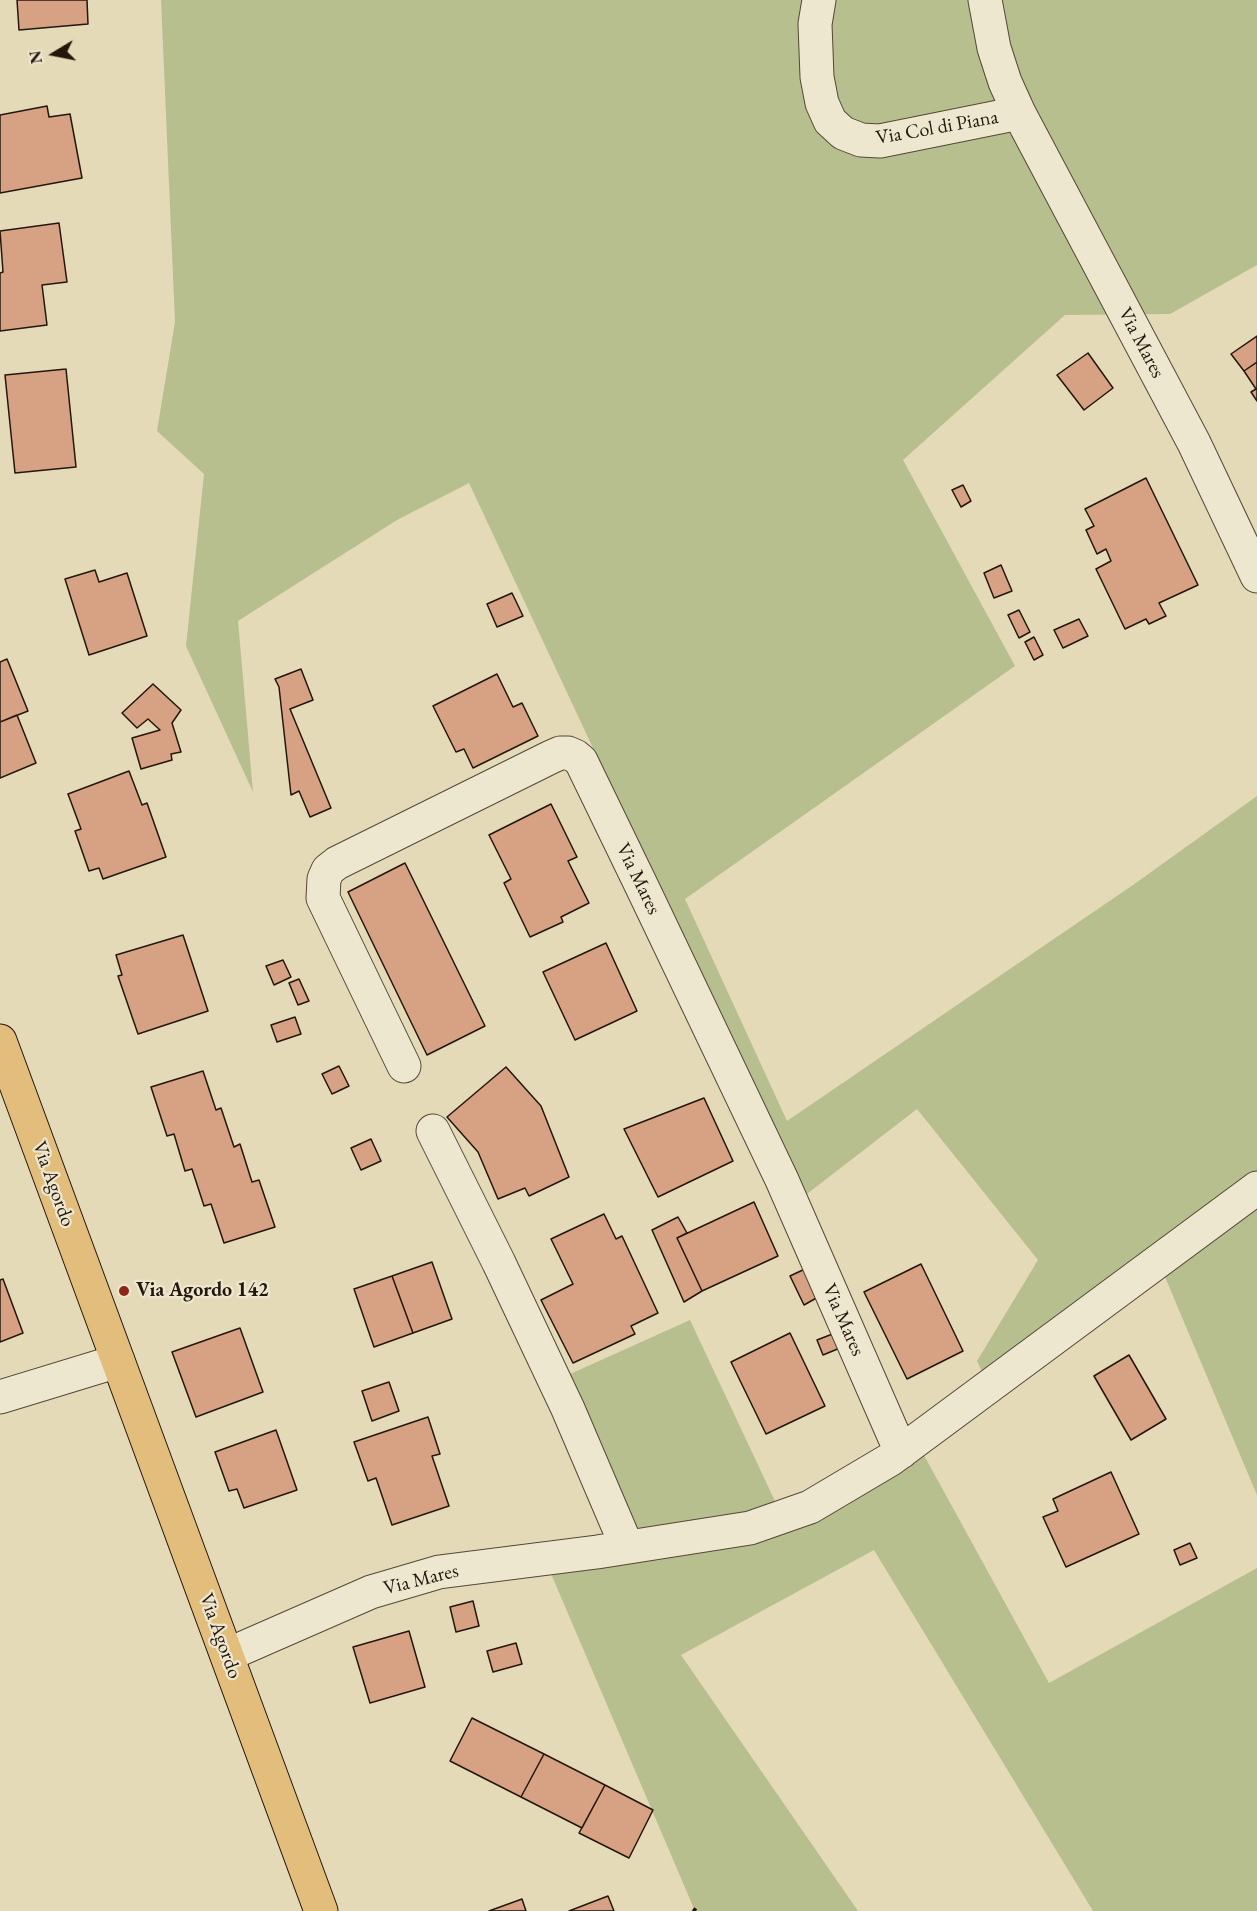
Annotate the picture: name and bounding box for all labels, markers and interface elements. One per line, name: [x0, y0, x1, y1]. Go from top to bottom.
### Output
north arrow: [24, 24, 84, 84]
text: N: [24, 49, 47, 65]
street label: Via Col di Piana: [874, 105, 1000, 151]
street label: Via Mares: [1112, 304, 1170, 382]
street label: Via Mares: [610, 839, 666, 919]
street label: Via Agordo: [26, 1138, 80, 1230]
place label: Via Agordo 142: [136, 1279, 269, 1303]
street label: Via Mares: [816, 1280, 870, 1360]
marker: Via Agordo 142: [117, 1284, 131, 1298]
street label: Via Mares: [381, 1559, 461, 1601]
street label: Via Agordo: [193, 1590, 247, 1682]

